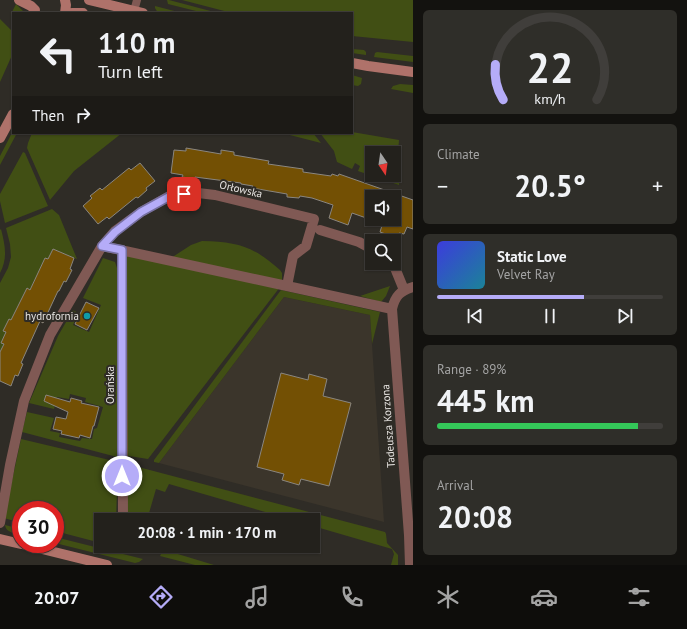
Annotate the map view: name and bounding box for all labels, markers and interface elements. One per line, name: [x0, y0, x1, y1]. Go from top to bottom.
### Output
text: 110 m: [98, 24, 175, 61]
icon: left: [32, 28, 84, 80]
text: 22: [526, 41, 574, 94]
text: Turn left: [98, 60, 163, 83]
text: km/h: [534, 89, 566, 108]
icon: right: [72, 104, 94, 126]
text: Then: [32, 106, 64, 125]
north arrow: [365, 146, 401, 182]
map controls: [365, 146, 401, 270]
text: Climate: [437, 146, 480, 163]
text: 20.5°: [514, 166, 586, 205]
text: −: [437, 172, 448, 200]
text: +: [652, 172, 663, 200]
pin: [167, 177, 201, 211]
street label: Orłowska: [218, 177, 264, 201]
icon: arrive: [173, 183, 195, 205]
button: sound: [365, 190, 401, 226]
button: search: [365, 234, 401, 270]
text: Static Love: [497, 247, 567, 266]
text: Velvet Ray: [497, 266, 555, 283]
icon: previous: [464, 305, 486, 327]
icon: pause: [539, 305, 561, 327]
icon: next: [614, 305, 636, 327]
place label: hydrofornia: [25, 309, 79, 323]
marker: hydrofornia: [82, 311, 92, 321]
text: Range · 89%: [437, 361, 506, 378]
street label: Orańska: [103, 366, 117, 404]
text: 445 km: [437, 381, 535, 420]
street label: Tadeusza Korzona: [378, 384, 398, 468]
position arrow: [101, 455, 143, 497]
text: Arrival: [437, 477, 473, 494]
text: 20:08: [437, 497, 513, 536]
speed limit sign: 30: [12, 501, 64, 553]
text: 20:08 · 1 min · 170 m: [138, 523, 276, 542]
icon: directions: [147, 583, 175, 611]
icon: music: [243, 583, 271, 611]
icon: phone: [338, 583, 366, 611]
icon: climate: [434, 583, 462, 611]
icon: car: [530, 583, 558, 611]
icon: filters: [625, 583, 653, 611]
text: 20:07: [34, 586, 79, 609]

